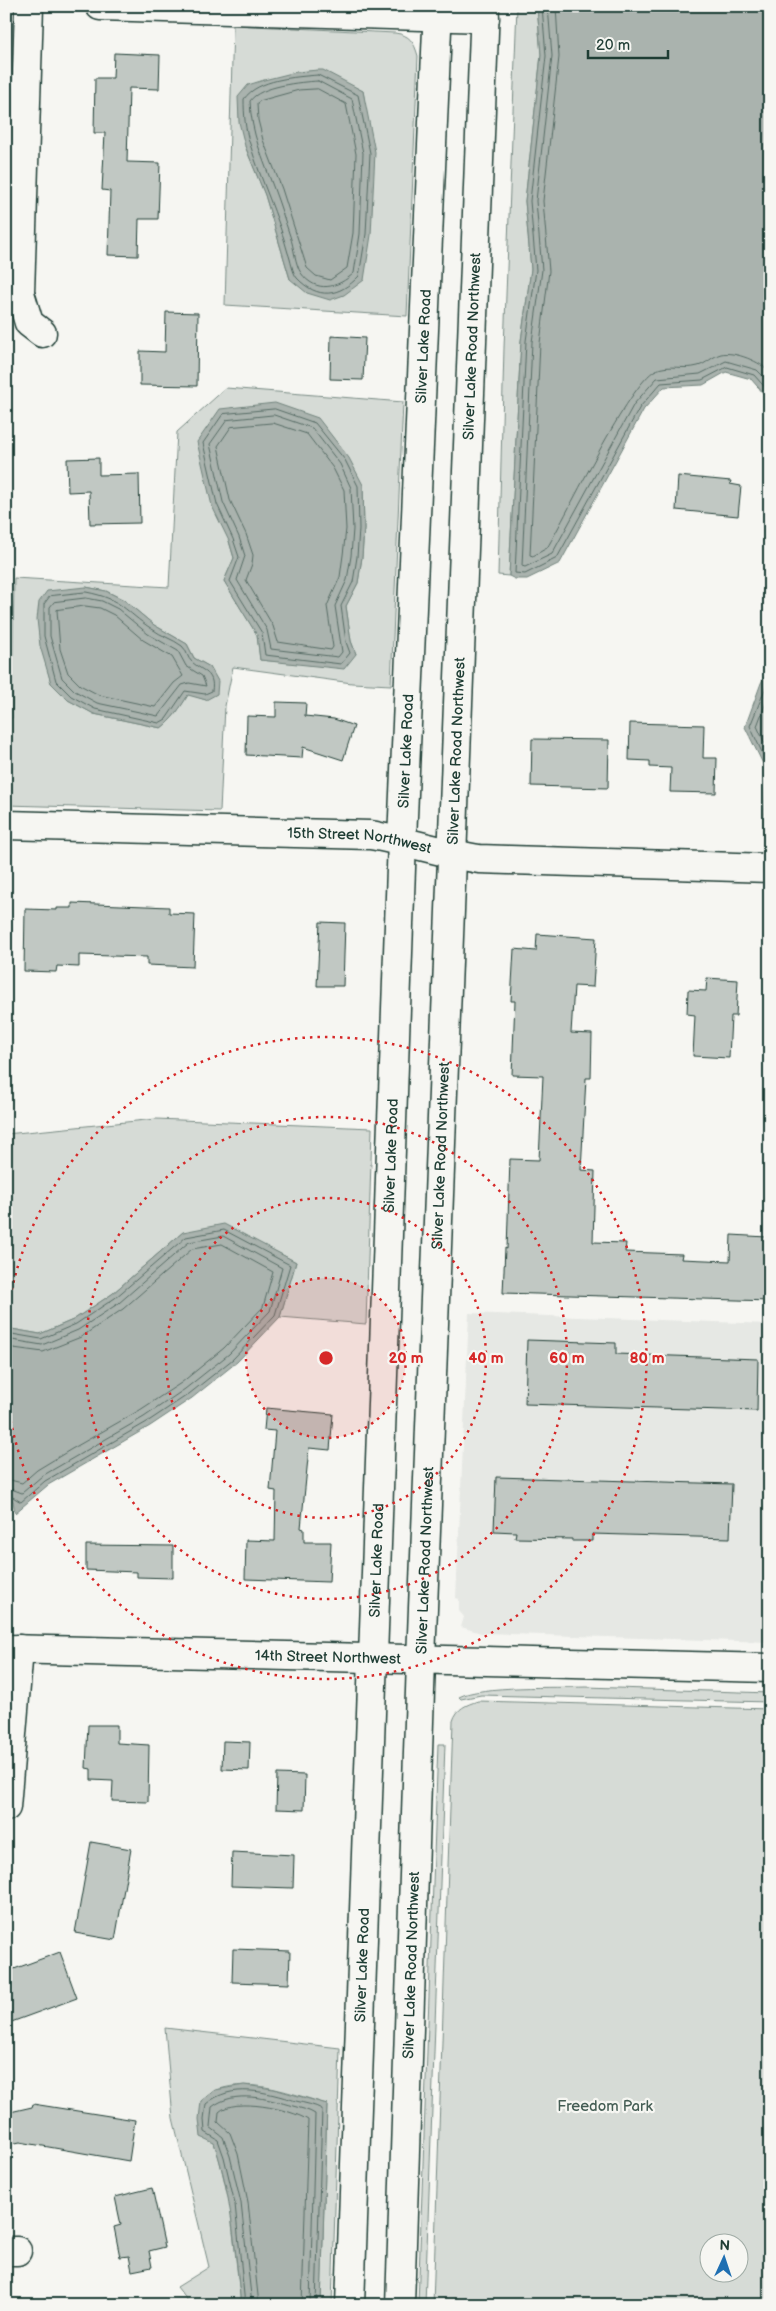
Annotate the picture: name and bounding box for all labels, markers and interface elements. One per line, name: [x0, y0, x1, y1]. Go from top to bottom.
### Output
scale bar: [588, 28, 668, 60]
text: 20 m: [596, 36, 630, 55]
street label: Silver Lake Road Northwest: [459, 252, 485, 440]
street label: Silver Lake Road: [412, 289, 436, 404]
street label: Silver Lake Road Northwest: [444, 657, 470, 845]
street label: Silver Lake Road: [394, 693, 418, 809]
street label: 15th Street Northwest: [287, 824, 434, 858]
street label: Silver Lake Road Northwest: [428, 1061, 454, 1250]
street label: Silver Lake Road: [380, 1098, 403, 1213]
centre of rings: [317, 1349, 335, 1367]
text: 20 m: [389, 1349, 424, 1368]
text: 40 m: [468, 1349, 504, 1368]
text: 60 m: [549, 1349, 585, 1368]
text: 80 m: [629, 1349, 665, 1368]
street label: Silver Lake Road Northwest: [412, 1466, 438, 1655]
street label: Silver Lake Road: [365, 1503, 388, 1618]
street label: 14th Street Northwest: [255, 1646, 402, 1669]
street label: Silver Lake Road Northwest: [399, 1871, 424, 2059]
street label: Silver Lake Road: [351, 1908, 374, 2023]
park label: Freedom Park: [557, 2097, 653, 2116]
north arrow: [698, 2234, 748, 2284]
text: N: [719, 2237, 730, 2254]

